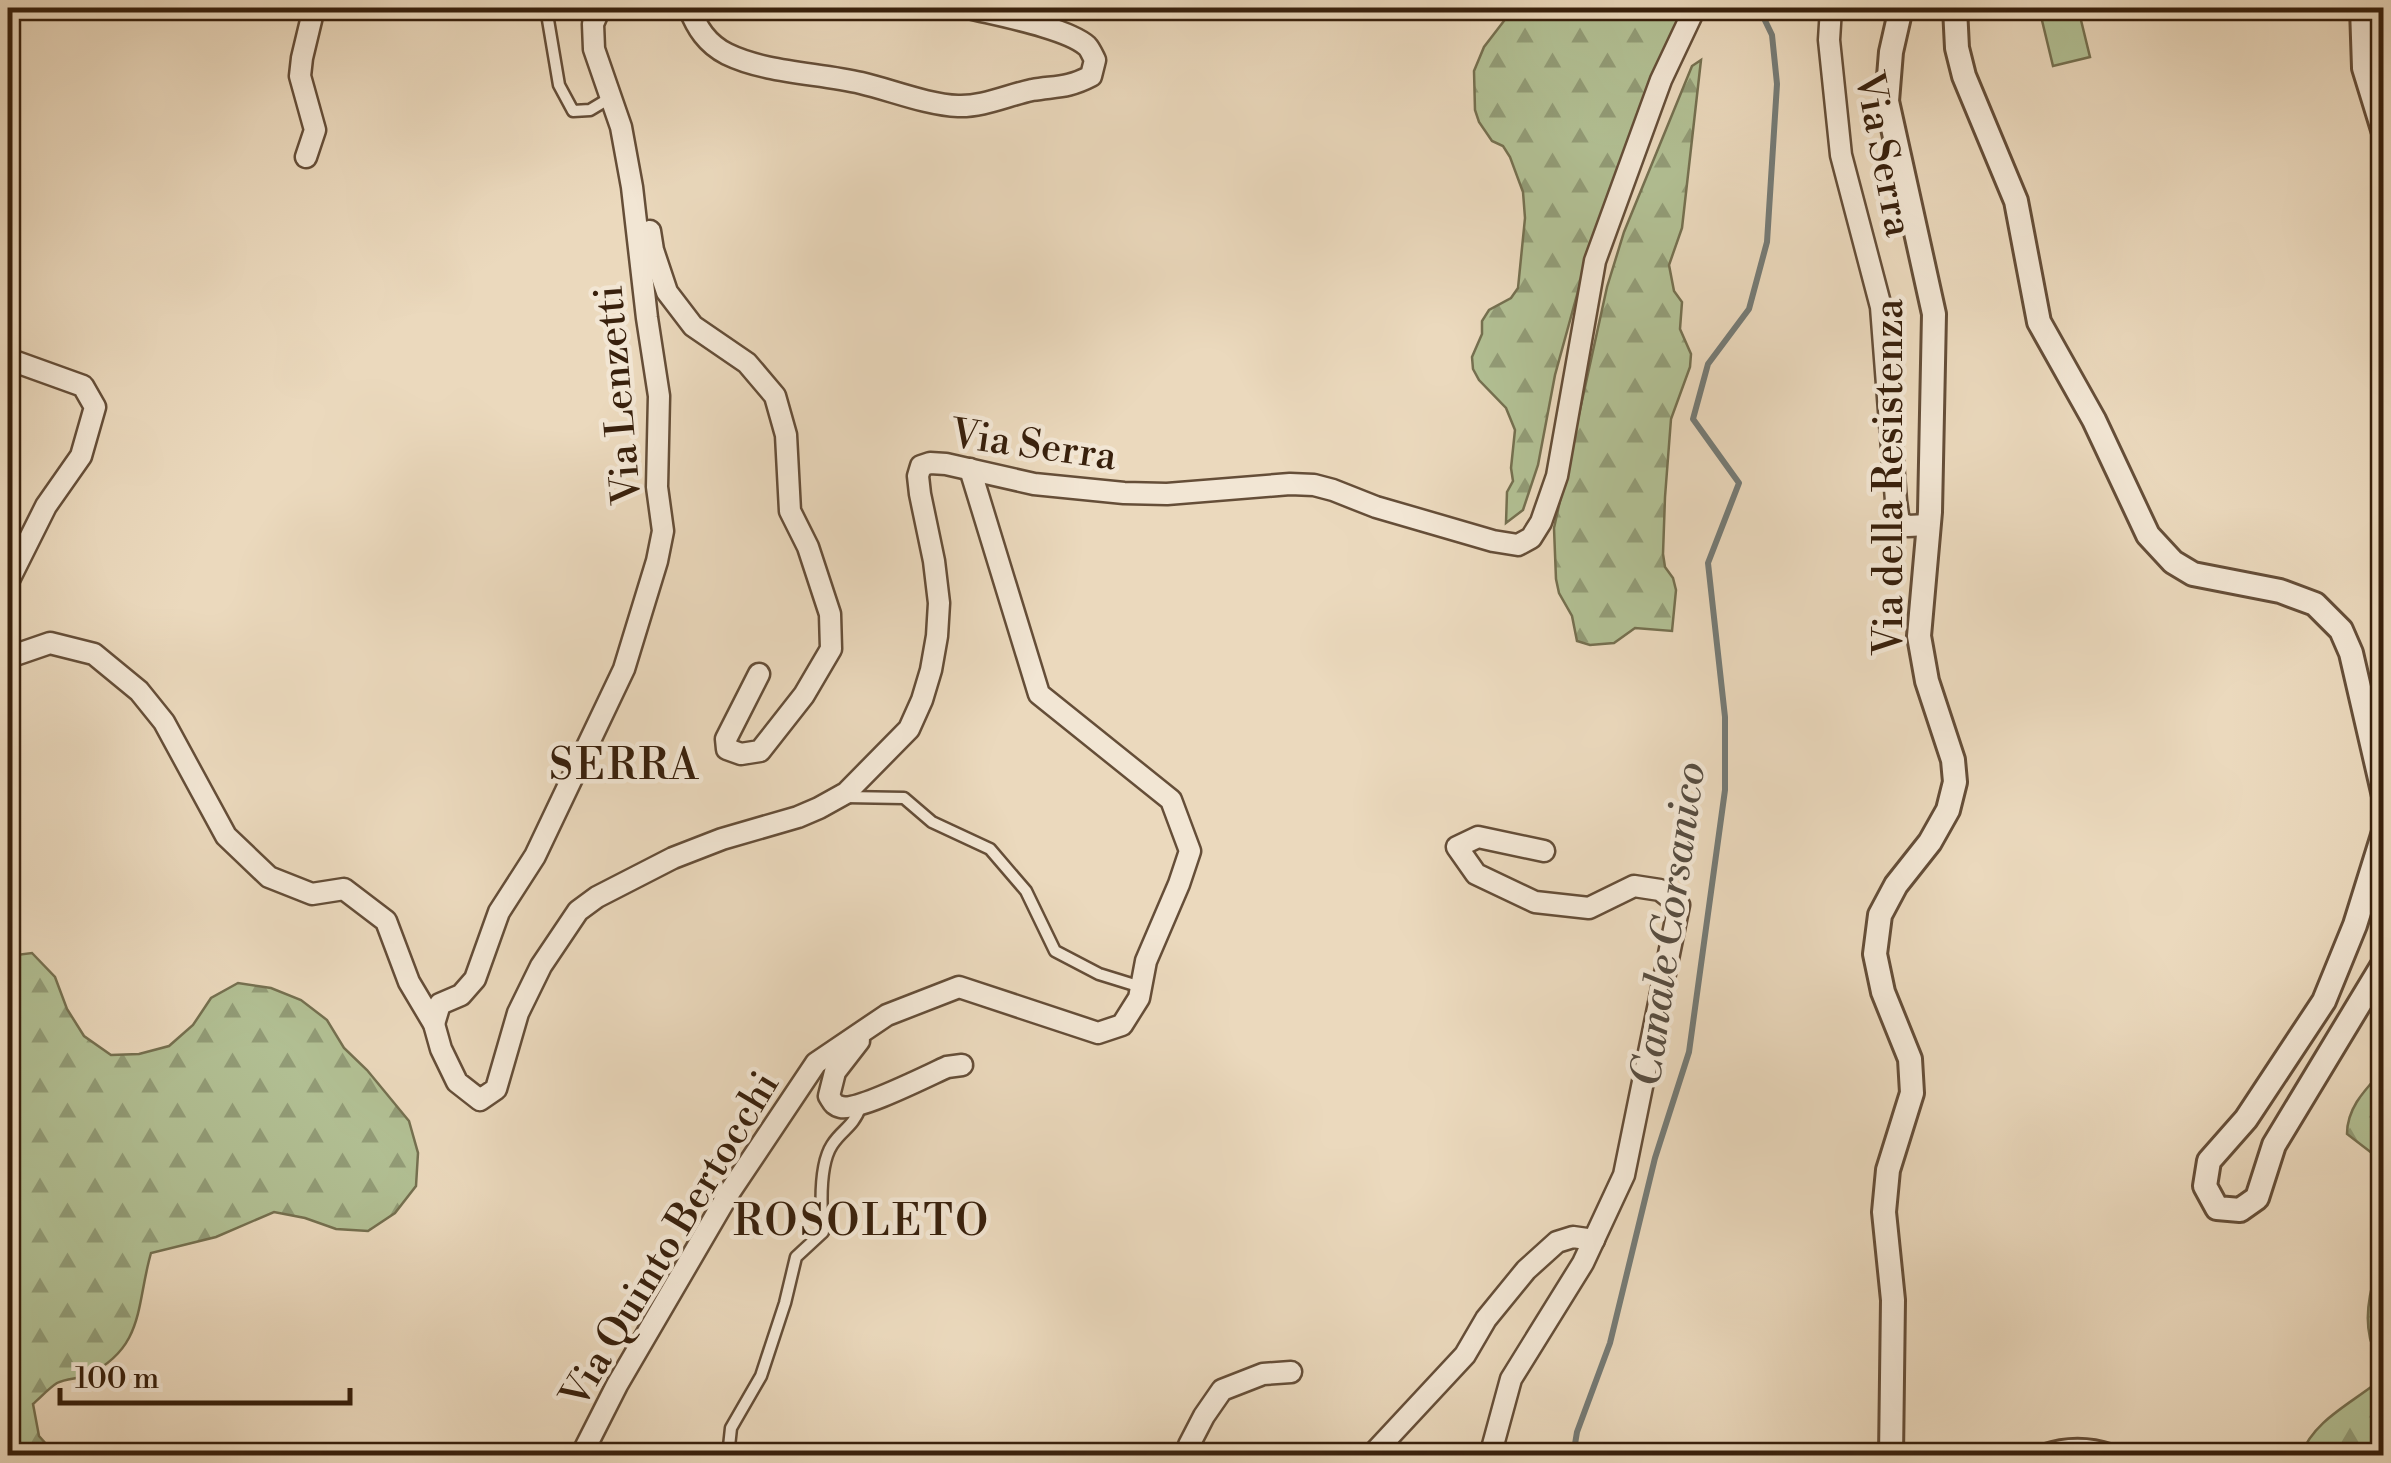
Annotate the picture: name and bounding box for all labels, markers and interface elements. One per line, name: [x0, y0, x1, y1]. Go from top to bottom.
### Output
street label: Via Serra: [1842, 67, 1924, 242]
street label: Via Lenzetti: [585, 283, 654, 507]
street label: Via della Resistenza: [1865, 298, 1915, 656]
street label: Via Serra: [947, 409, 1120, 482]
district label: SERRA: [549, 740, 701, 793]
water label: Canale Corsanico: [1620, 759, 1718, 1090]
street label: Via Quinto Bertocchi: [550, 1063, 791, 1418]
district label: ROSOLETO: [733, 1196, 991, 1249]
scale bar: [60, 1343, 350, 1405]
text: 100 m: [75, 1360, 159, 1398]

